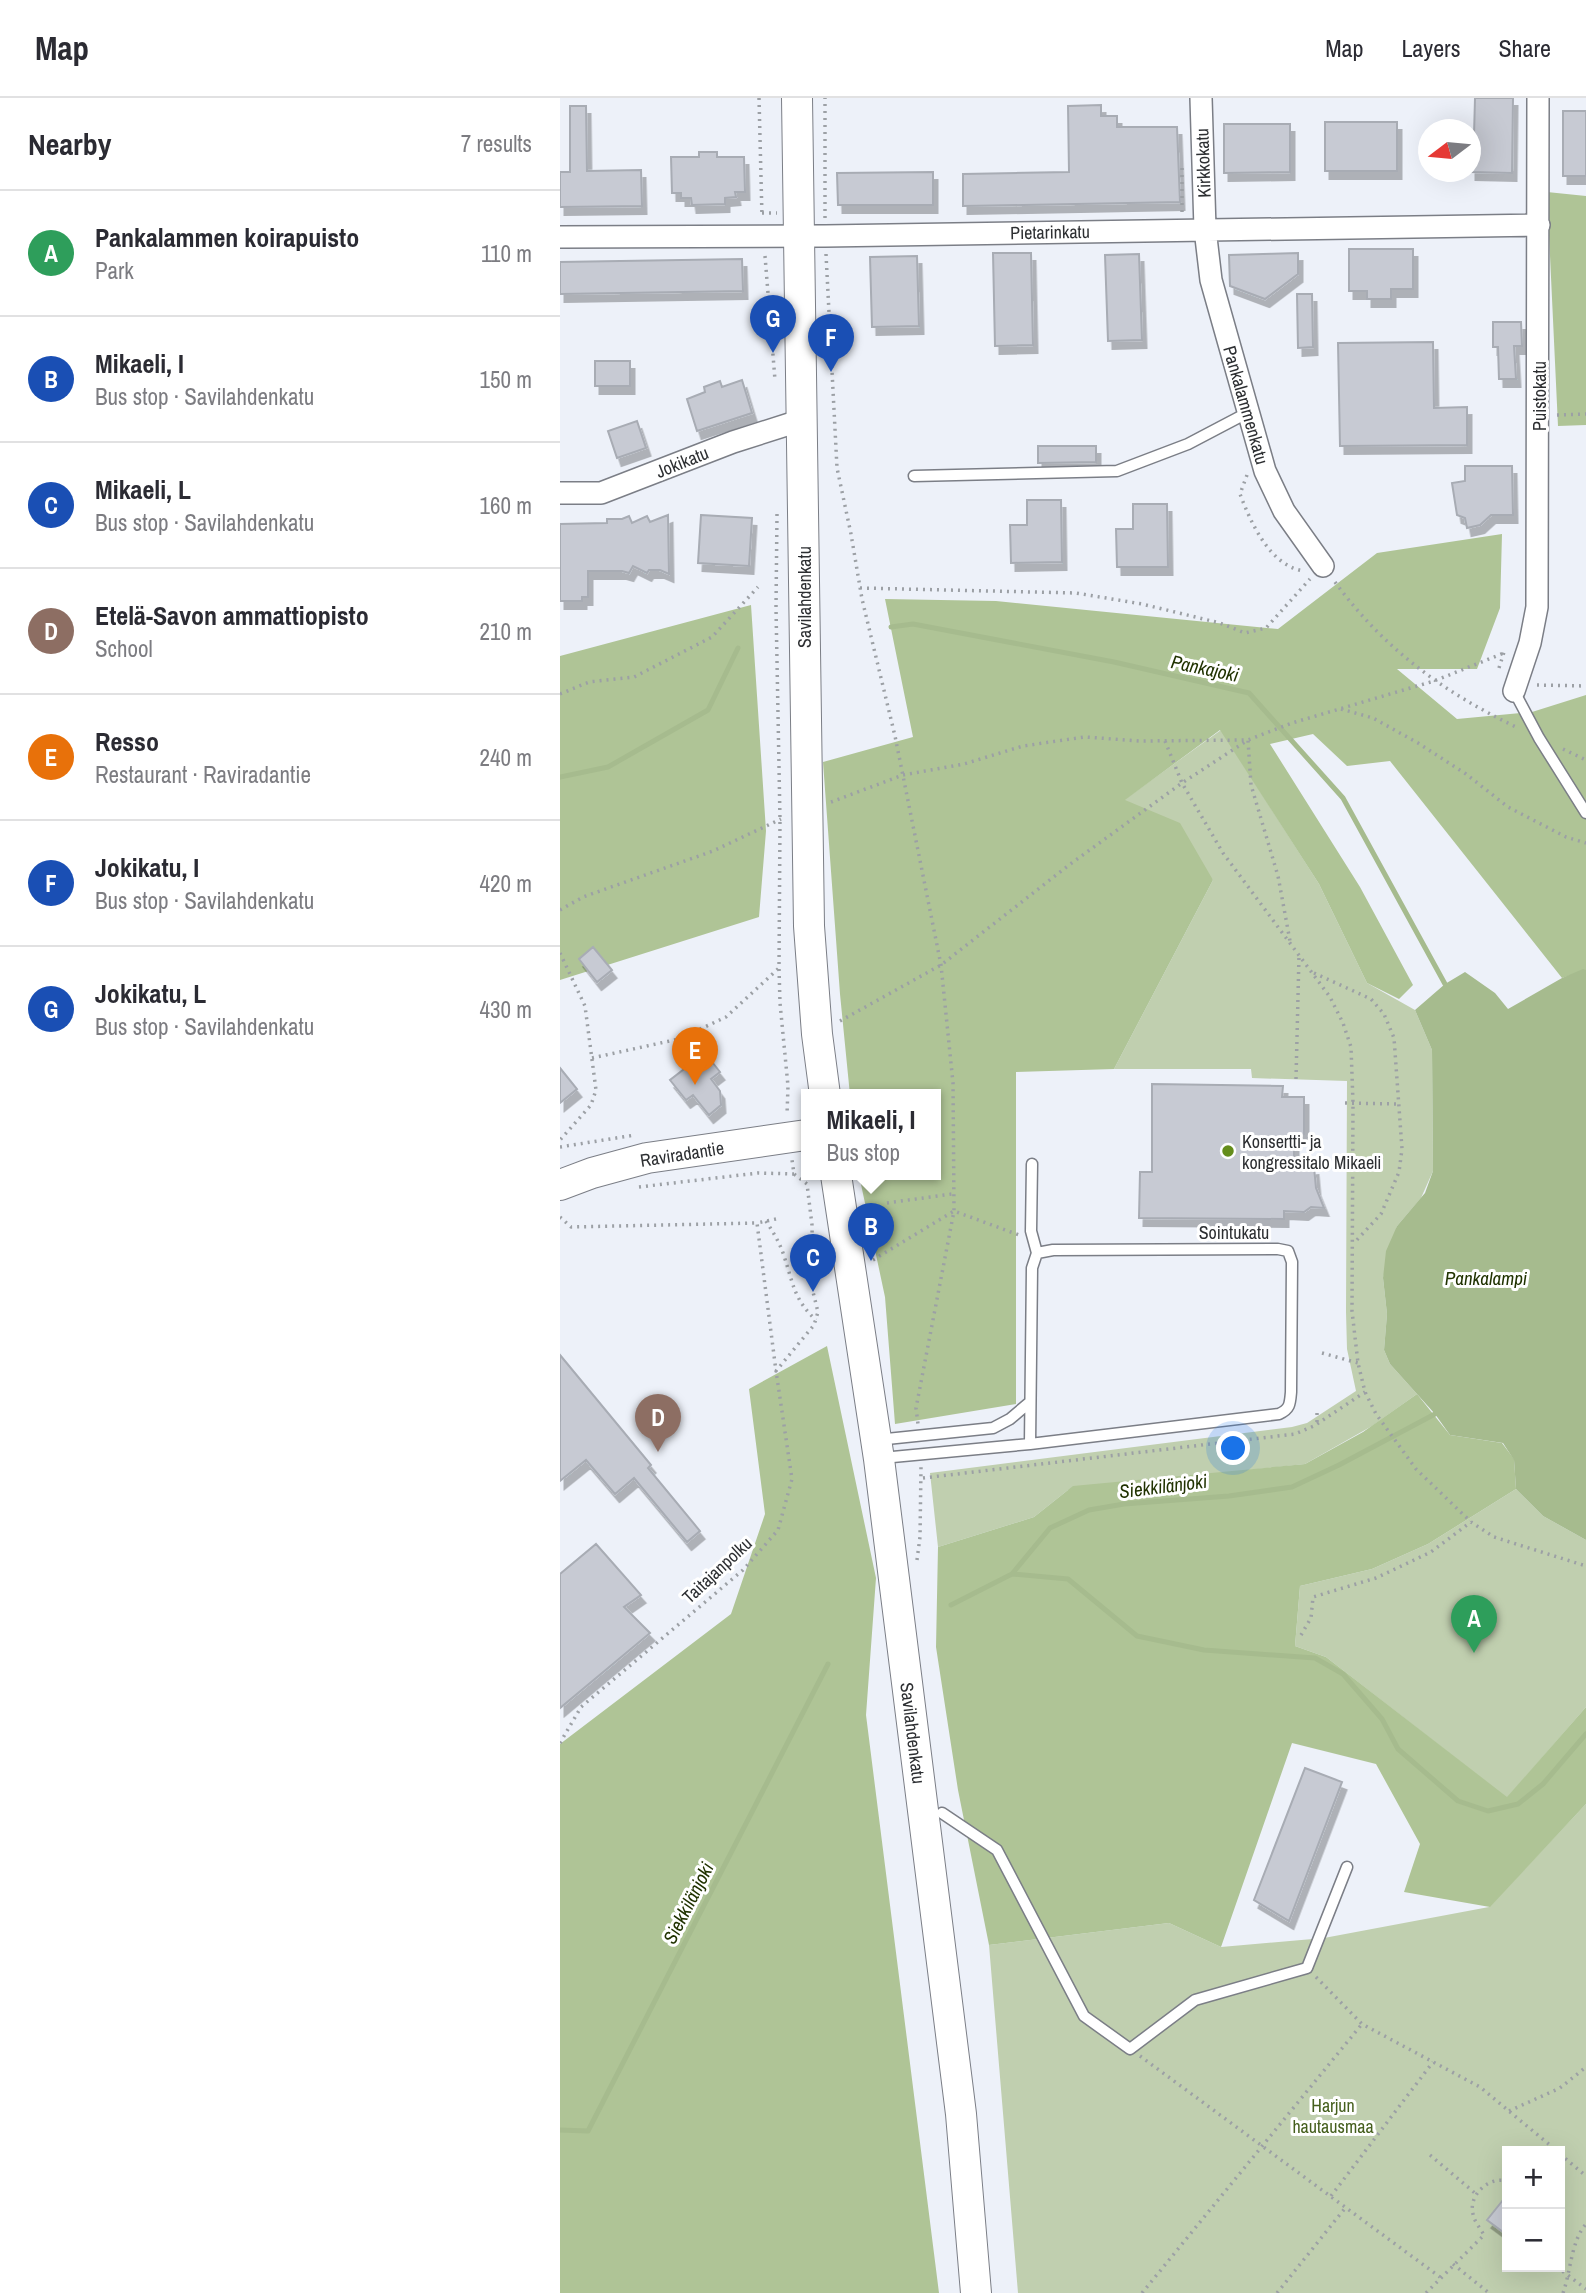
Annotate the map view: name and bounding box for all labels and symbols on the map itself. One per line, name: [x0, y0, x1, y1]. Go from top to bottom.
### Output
north arrow: [1418, 119, 1481, 182]
street label: Kirkkokatu: [1189, 128, 1217, 198]
street label: Pietarinkatu: [1010, 219, 1090, 245]
pin: G: [750, 295, 796, 353]
pin: F: [808, 314, 854, 372]
street label: Pankalammenkatu: [1217, 343, 1275, 467]
street label: Puistokatu: [1527, 361, 1552, 431]
street label: Jokikatu: [652, 440, 712, 484]
street label: Savilahdenkatu: [792, 546, 817, 648]
water label: Pankajoki: [1169, 648, 1242, 688]
pin: E: [672, 1027, 718, 1085]
place label: Konsertti- ja kongressitalo Mikaeli: [1242, 1129, 1381, 1175]
street label: Raviradantie: [638, 1135, 726, 1173]
marker: Konsertti- ja kongressitalo Mikaeli: [1220, 1143, 1236, 1159]
pin: B: [848, 1203, 894, 1261]
street label: Sointukatu: [1199, 1220, 1269, 1245]
pin: C: [790, 1234, 836, 1292]
water label: Pankalampi: [1445, 1265, 1528, 1291]
pin: D: [635, 1394, 681, 1452]
your location: [1216, 1431, 1250, 1465]
water label: Siekkilänjoki: [1118, 1468, 1209, 1504]
street label: Taitajanpolku: [677, 1531, 757, 1609]
pin: A: [1451, 1595, 1497, 1653]
street label: Savilahdenkatu: [894, 1681, 932, 1785]
water label: Siekkilänjoki: [656, 1857, 720, 1948]
park label: Harjun hautausmaa: [1292, 2093, 1374, 2139]

